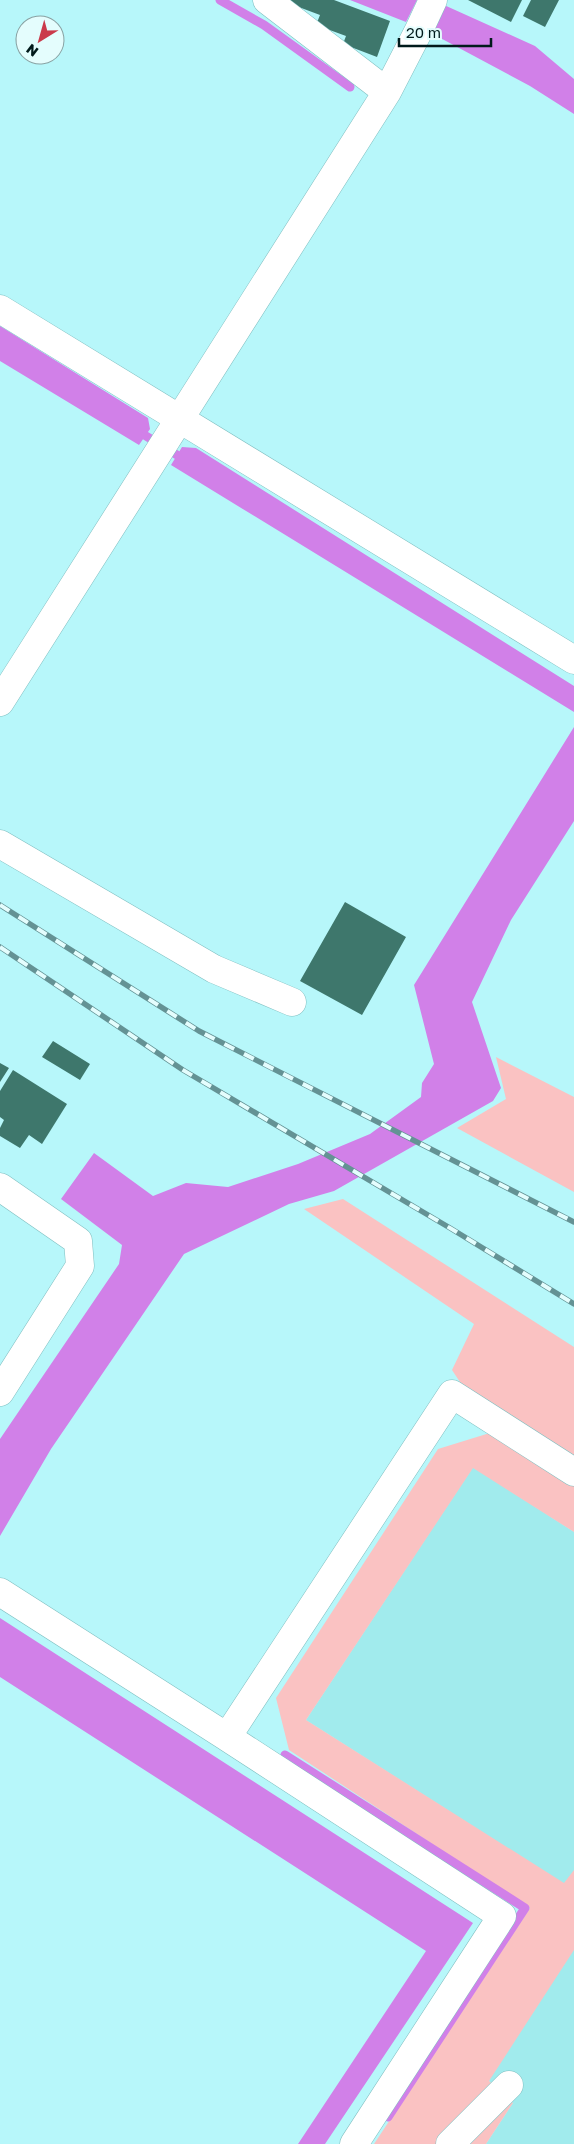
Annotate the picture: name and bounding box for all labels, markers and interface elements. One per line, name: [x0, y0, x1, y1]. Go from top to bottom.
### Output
north arrow: [15, 15, 65, 65]
scale bar: [399, 15, 492, 47]
text: 20 m: [406, 23, 441, 41]
text: N: [23, 41, 41, 61]

